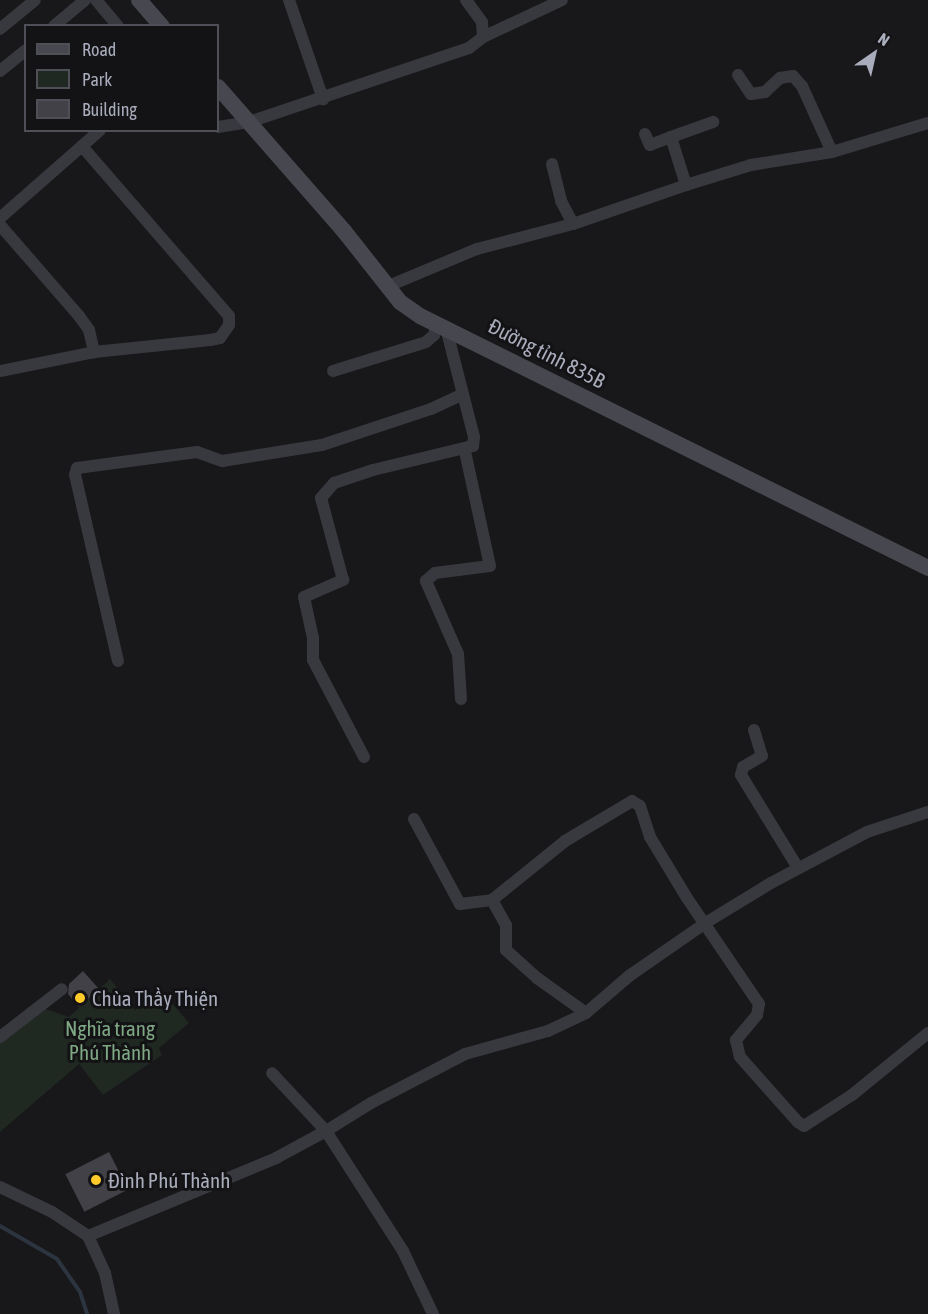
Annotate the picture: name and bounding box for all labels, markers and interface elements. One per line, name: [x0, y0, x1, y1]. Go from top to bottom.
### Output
legend: [24, 24, 219, 132]
north arrow: [844, 24, 904, 84]
text: N: [875, 29, 893, 49]
text: Road: [82, 39, 116, 60]
text: Park: [82, 69, 112, 90]
text: Building: [82, 99, 137, 120]
street label: Đường tỉnh 835B: [484, 313, 610, 393]
place label: Chùa Thầy Thiện: [92, 985, 218, 1011]
marker: Chùa Thầy Thiện: [73, 991, 87, 1005]
park label: Nghĩa trang Phú Thành: [65, 1015, 155, 1065]
place label: Đình Phú Thành: [108, 1167, 230, 1193]
marker: Đình Phú Thành: [89, 1173, 103, 1187]

